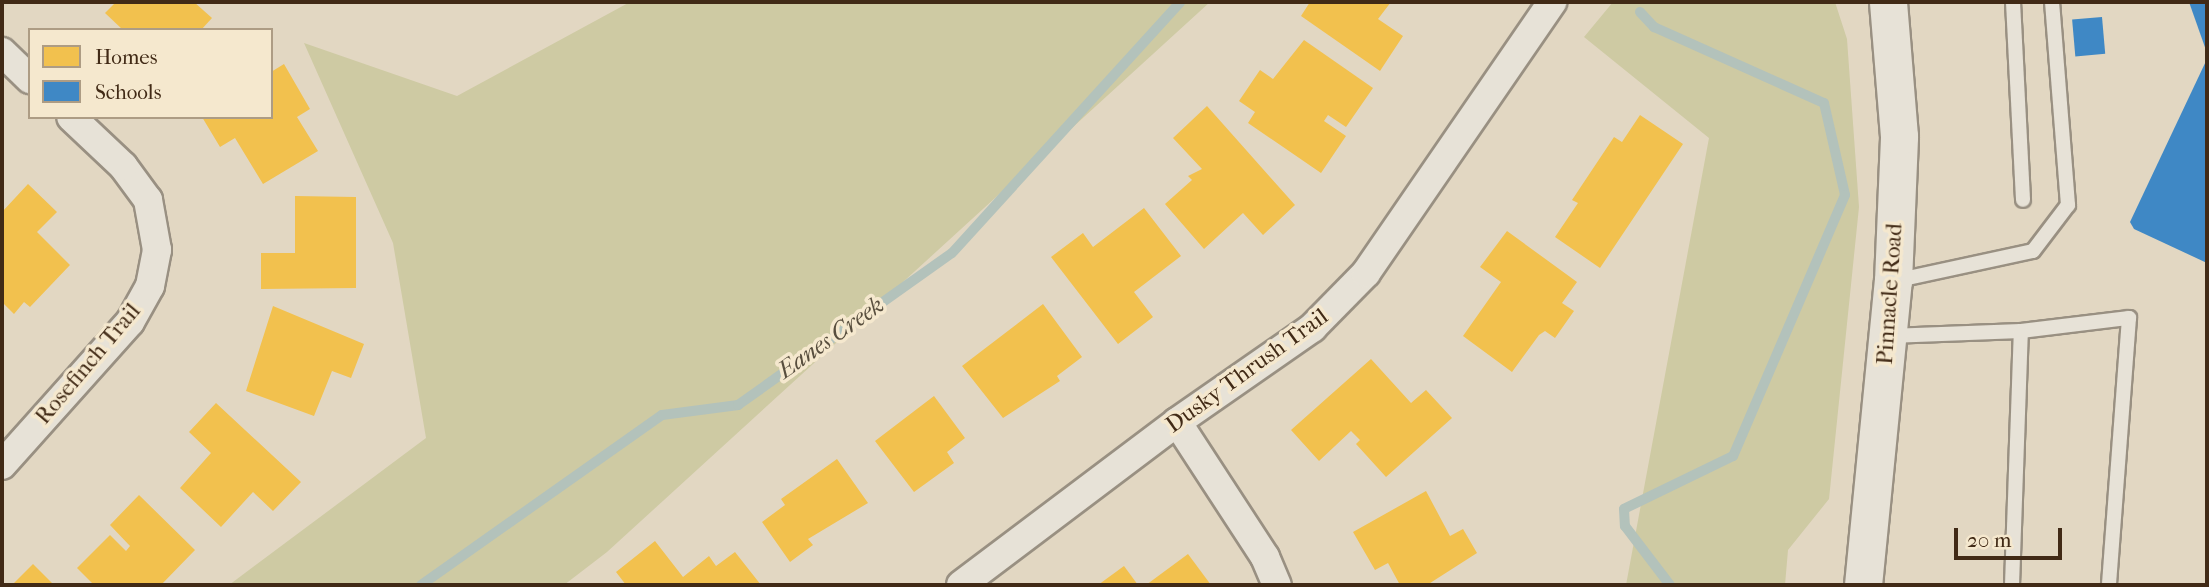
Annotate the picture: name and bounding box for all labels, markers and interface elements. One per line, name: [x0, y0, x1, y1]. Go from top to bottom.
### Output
legend: [28, 28, 273, 119]
text: Homes: [95, 45, 157, 69]
text: Schools: [95, 80, 161, 104]
street label: Pinnacle Road: [1871, 222, 1909, 366]
water label: Eanes Creek: [772, 291, 890, 385]
street label: Rosefinch Trail: [29, 298, 147, 430]
street label: Dusky Thrush Trail: [1161, 303, 1333, 439]
scale bar: [1957, 514, 2066, 558]
text: 20 m: [1967, 528, 2011, 552]

